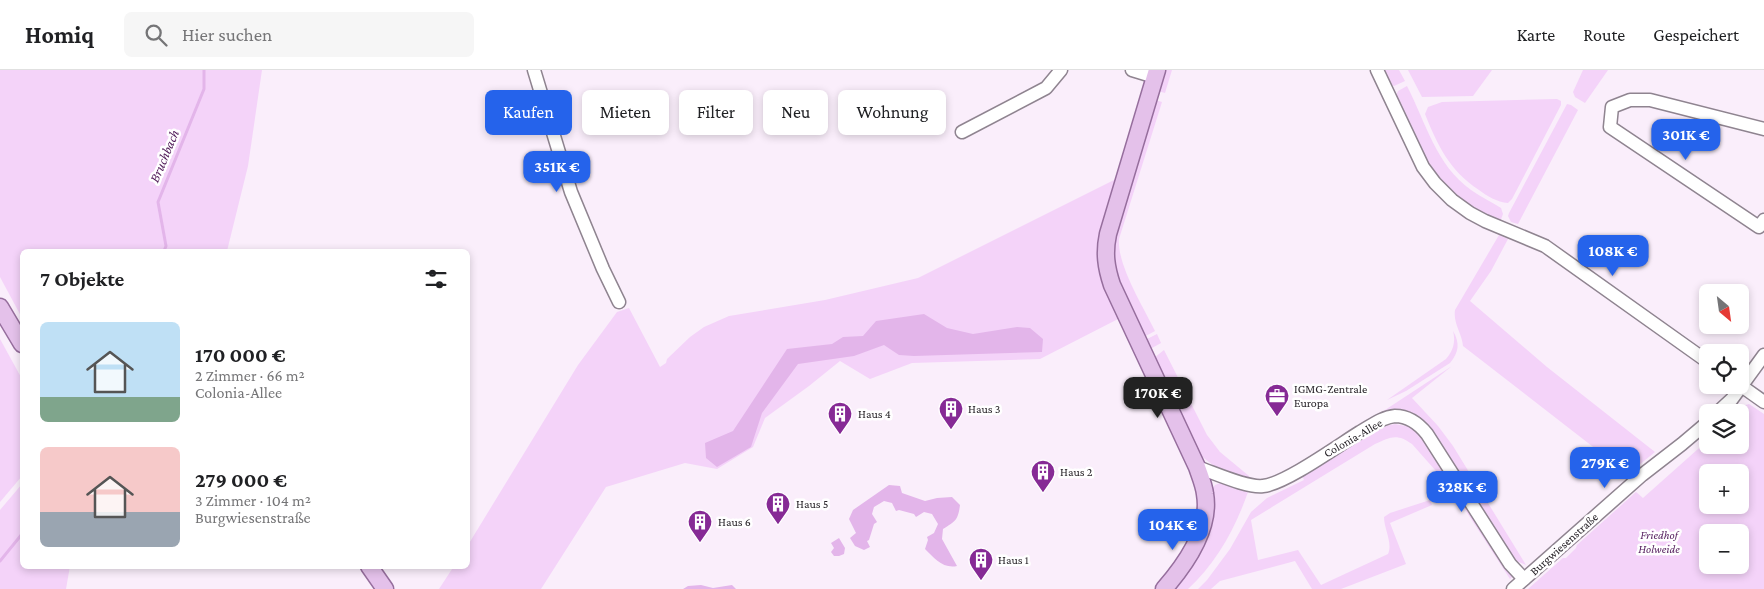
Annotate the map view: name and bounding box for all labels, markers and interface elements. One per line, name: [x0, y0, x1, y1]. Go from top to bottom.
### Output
search box: [124, 12, 474, 57]
text: Homiq: [25, 21, 94, 48]
icon: search: [142, 21, 170, 49]
text: Hier suchen: [182, 24, 272, 45]
text: Karte: [1517, 25, 1555, 45]
text: Route: [1583, 25, 1625, 45]
text: Gespeichert: [1653, 25, 1739, 45]
chip: Kaufen: [485, 90, 572, 135]
chip: Mieten: [582, 90, 669, 135]
chip: Filter: [679, 90, 753, 135]
chip: Neu: [763, 90, 828, 135]
chip: Wohnung: [838, 90, 946, 135]
pin: 301K €: [1645, 118, 1727, 161]
text: 301K €: [1662, 126, 1710, 143]
water label: Bruchbach: [146, 127, 182, 185]
pin: 351K €: [516, 150, 598, 193]
text: 351K €: [534, 158, 580, 175]
pin: 108K €: [1572, 234, 1654, 277]
text: 108K €: [1589, 242, 1637, 259]
icon: filters: [422, 265, 450, 293]
text: 7 Objekte: [40, 267, 124, 291]
north arrow: [1699, 284, 1749, 334]
map controls: [1699, 284, 1749, 574]
icon: home: [80, 342, 140, 402]
text: 170 000 €: [195, 343, 286, 367]
button: locate: [1699, 344, 1749, 394]
text: 2 Zimmer · 66 m²: [195, 367, 305, 384]
pin: 170K €: [1117, 376, 1199, 419]
place label: IGMG-Zentrale Europa: [1294, 382, 1367, 410]
office icon: IGMG-Zentrale Europa: [1264, 383, 1290, 417]
text: Colonia-Allee: [195, 384, 282, 401]
text: 170K €: [1134, 384, 1182, 401]
building icon: Haus 3: [938, 396, 964, 430]
building icon: Haus 4: [827, 401, 853, 435]
place label: Haus 3: [968, 402, 1001, 416]
button: layers: [1699, 404, 1749, 454]
place label: Haus 4: [858, 407, 891, 421]
street label: Colonia-Allee: [1321, 416, 1385, 460]
pin: 279K €: [1564, 446, 1646, 489]
text: 279K €: [1581, 454, 1629, 471]
building icon: Haus 2: [1030, 459, 1056, 493]
button: +: [1699, 464, 1749, 514]
place label: Haus 2: [1060, 465, 1093, 479]
icon: home: [80, 467, 140, 527]
text: 279 000 €: [195, 468, 287, 492]
pin: 328K €: [1421, 470, 1503, 513]
text: 328K €: [1438, 478, 1486, 495]
building icon: Haus 5: [765, 491, 791, 525]
text: 3 Zimmer · 104 m²: [195, 492, 311, 509]
place label: Haus 5: [796, 497, 828, 511]
pin: 104K €: [1132, 508, 1214, 551]
text: Burgwiesenstraße: [195, 509, 311, 526]
building icon: Haus 6: [687, 509, 713, 543]
street label: Burgwiesenstraße: [1527, 510, 1601, 578]
place label: Haus 6: [718, 515, 751, 529]
text: 104K €: [1149, 516, 1197, 533]
button: −: [1699, 524, 1749, 574]
park label: Friedhof Holweide: [1638, 528, 1680, 556]
building icon: Haus 1: [968, 547, 994, 581]
place label: Haus 1: [998, 553, 1029, 567]

